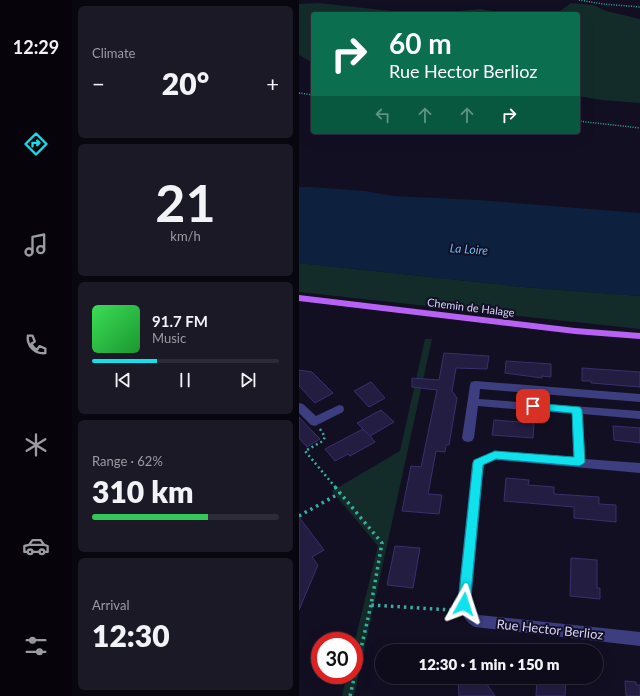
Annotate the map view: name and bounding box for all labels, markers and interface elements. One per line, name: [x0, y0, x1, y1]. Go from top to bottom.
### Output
text: 60 m: [389, 26, 452, 60]
icon: right: [323, 28, 375, 80]
text: 12:29: [13, 36, 59, 58]
text: Climate: [92, 45, 135, 61]
text: Rue Hector Berlioz: [389, 60, 537, 82]
text: 20°: [162, 65, 209, 101]
text: −: [92, 70, 105, 97]
text: +: [266, 70, 279, 97]
icon: left: [372, 104, 394, 126]
icon: ahead: [414, 104, 436, 126]
icon: ahead: [456, 104, 478, 126]
icon: right: [498, 104, 520, 126]
icon: directions: [22, 130, 50, 158]
text: 21: [155, 171, 216, 233]
text: km/h: [170, 228, 201, 244]
icon: music: [22, 231, 50, 259]
water label: La Loire: [449, 240, 489, 258]
street label: Chemin de Halage: [427, 295, 516, 319]
text: 91.7 FM: [152, 312, 208, 330]
text: Music: [152, 330, 186, 346]
icon: phone: [22, 331, 50, 359]
icon: previous: [112, 369, 134, 391]
icon: pause: [174, 369, 196, 391]
icon: next: [237, 369, 259, 391]
pin: [516, 389, 550, 423]
icon: arrive: [522, 395, 544, 417]
icon: climate: [22, 431, 50, 459]
text: Range · 62%: [92, 453, 163, 469]
text: 310 km: [92, 473, 193, 509]
icon: car: [22, 532, 50, 560]
position arrow: [443, 583, 485, 625]
text: Arrival: [92, 597, 129, 613]
street label: Rue Hector Berlioz: [496, 615, 604, 643]
text: 12:30: [92, 617, 170, 653]
icon: filters: [22, 632, 50, 660]
speed limit sign: 30: [311, 632, 363, 684]
text: 12:30 · 1 min · 150 m: [418, 655, 560, 673]

